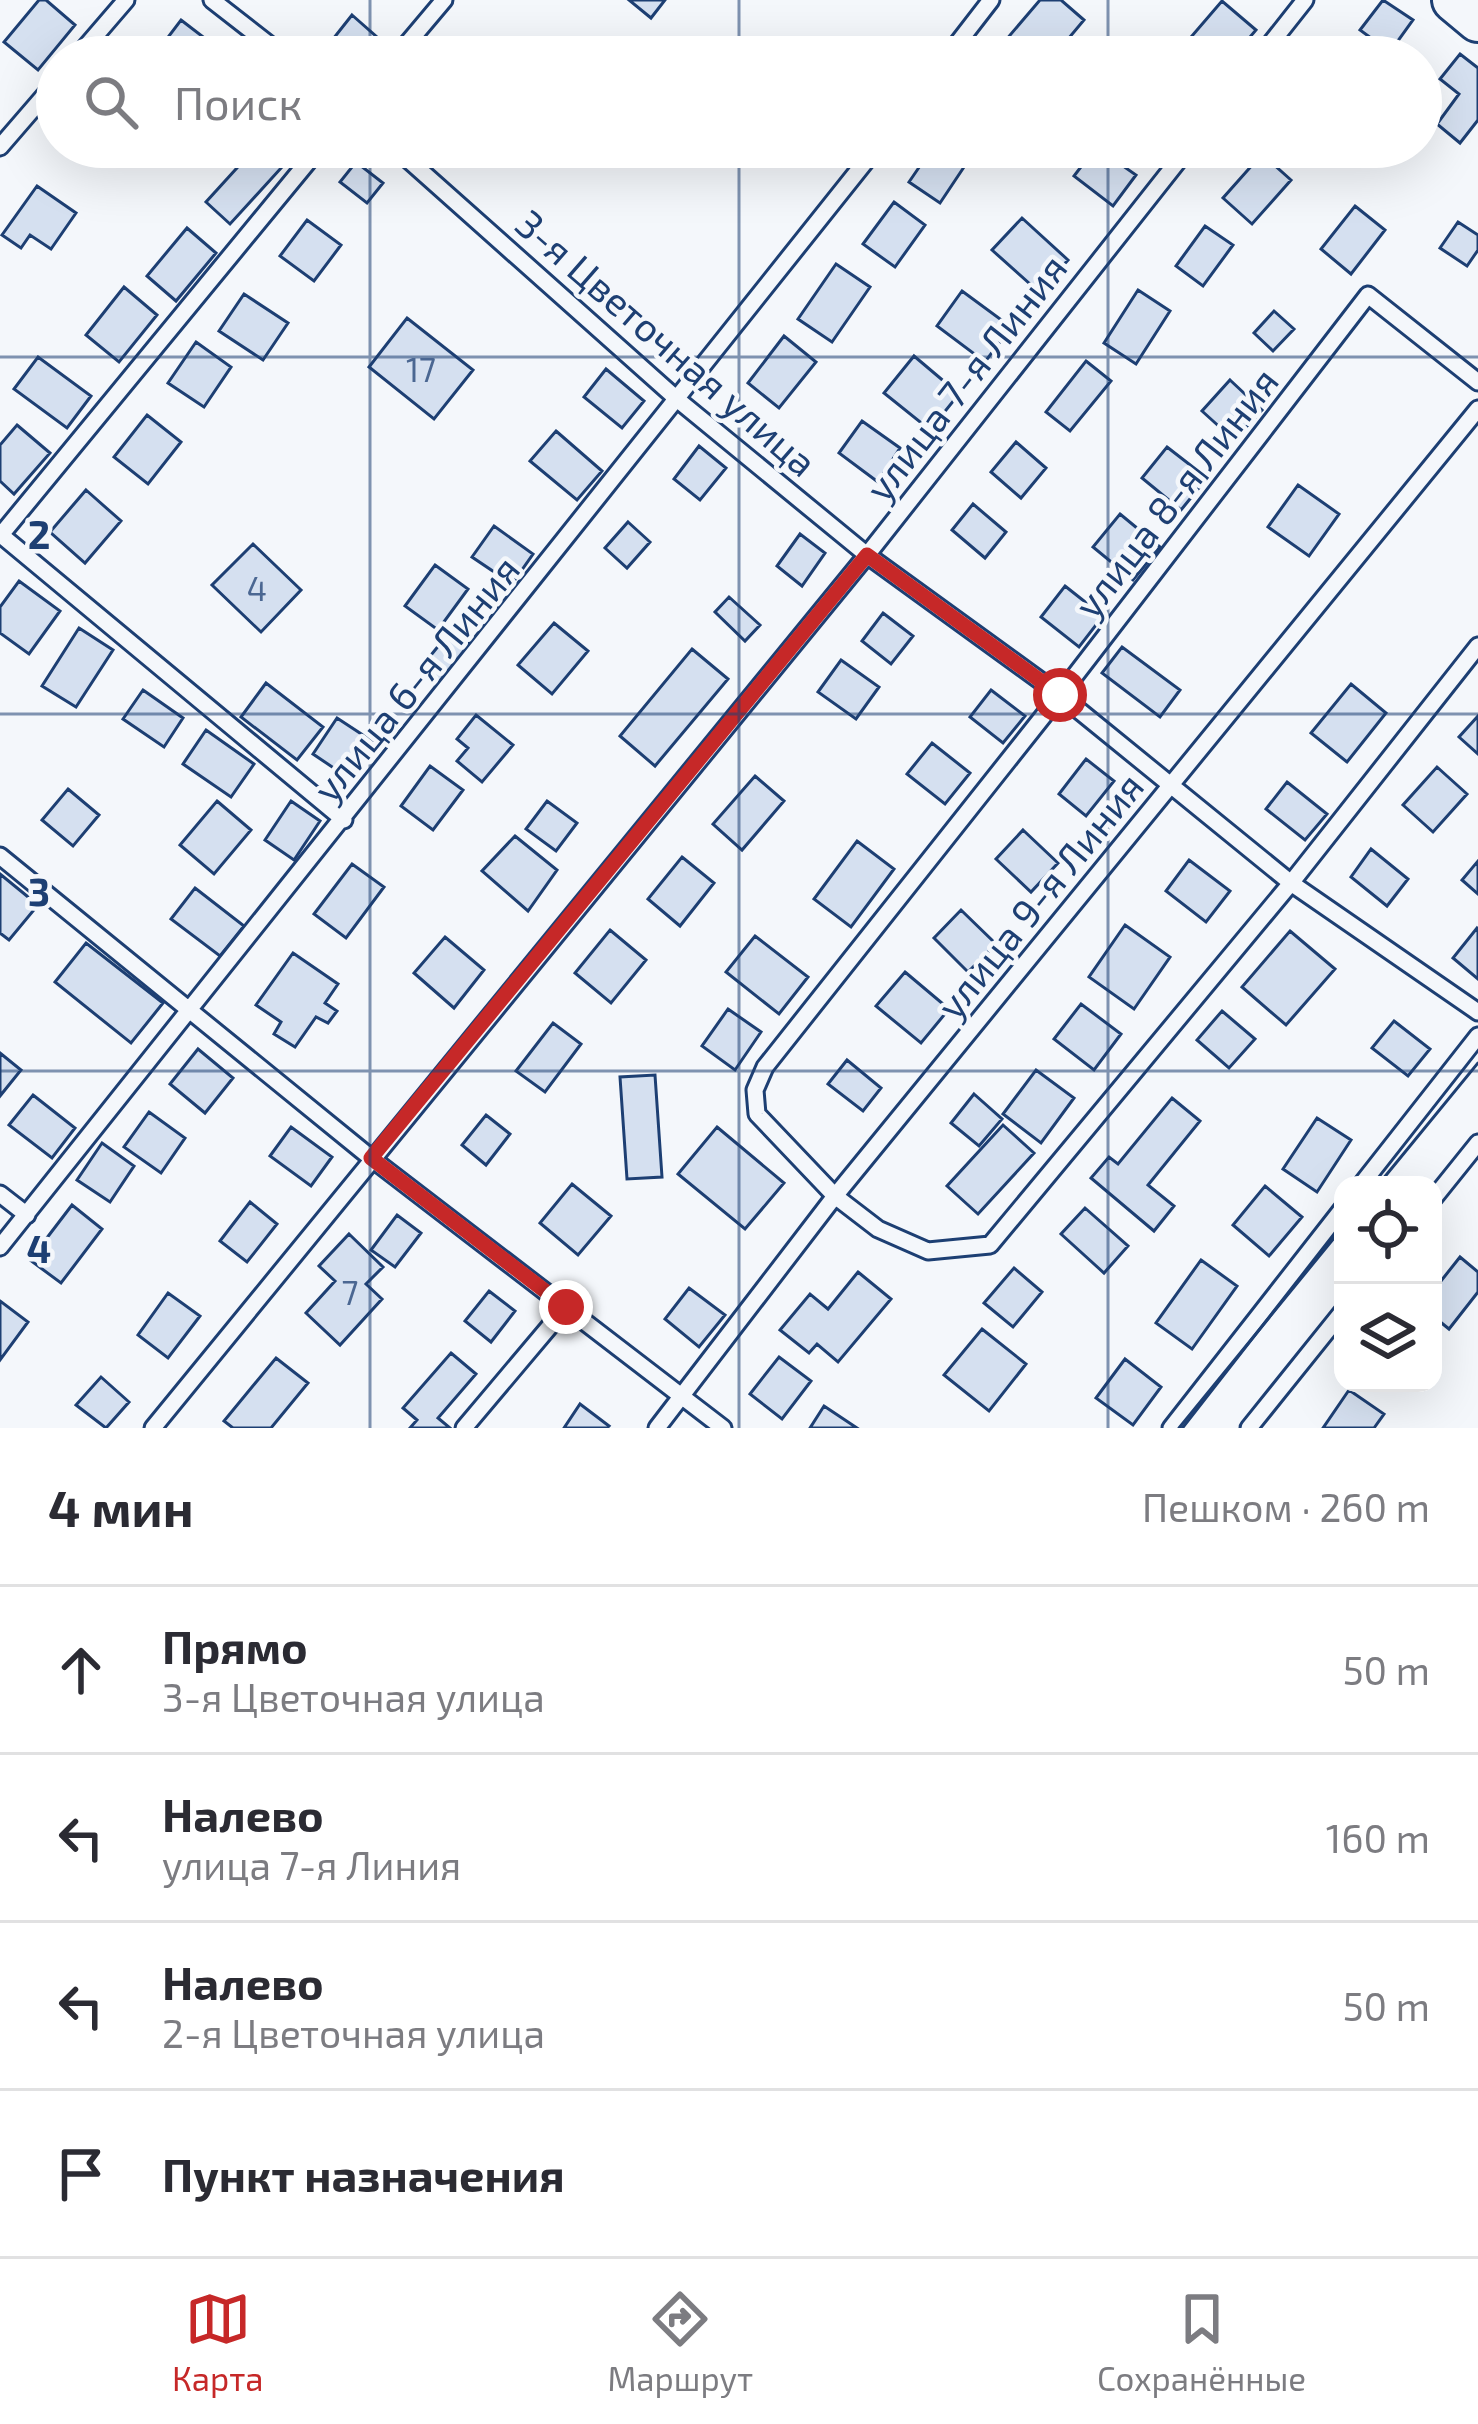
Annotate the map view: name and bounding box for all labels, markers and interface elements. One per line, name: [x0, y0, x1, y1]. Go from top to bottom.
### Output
search box: [36, 36, 1442, 168]
icon: search: [78, 69, 144, 135]
text: Поиск: [174, 75, 302, 129]
street label: 3-я Цветочная улица: [507, 199, 827, 486]
street label: улица 7-я Линия: [854, 245, 1076, 510]
house number: 17: [406, 349, 436, 389]
street label: улица 8-я Линия: [1063, 358, 1288, 627]
text: 2: [28, 510, 50, 557]
street label: улица 6-я Линия: [302, 546, 529, 811]
house number: 4: [247, 568, 267, 608]
route start: [1033, 668, 1087, 722]
street label: улица 9-я Линия: [926, 763, 1153, 1028]
text: 3: [28, 867, 50, 914]
map controls: [1334, 1176, 1442, 1392]
button: locate: [1334, 1176, 1442, 1284]
text: 4: [27, 1224, 51, 1271]
house number: 7: [342, 1272, 358, 1312]
route end: [539, 1280, 593, 1334]
button: layers: [1334, 1284, 1442, 1392]
text: 4 мин: [48, 1476, 194, 1537]
text: Пешком · 260 m: [1142, 1483, 1430, 1530]
text: Прямо: [162, 1619, 308, 1673]
icon: ahead: [48, 1637, 114, 1703]
text: 50 m: [1343, 1646, 1430, 1693]
text: 3-я Цветочная улица: [162, 1673, 545, 1720]
text: Налево: [162, 1787, 324, 1841]
icon: left: [48, 1805, 114, 1871]
text: 160 m: [1326, 1814, 1430, 1861]
text: улица 7-я Линия: [162, 1841, 461, 1888]
text: Налево: [162, 1955, 324, 2009]
icon: left: [48, 1973, 114, 2039]
text: 50 m: [1343, 1982, 1430, 2029]
text: 2-я Цветочная улица: [162, 2009, 545, 2056]
icon: arrive: [48, 2141, 114, 2207]
text: Пункт назначения: [162, 2147, 565, 2201]
tab: Карта: [172, 2286, 264, 2398]
tab: Маршрут: [607, 2286, 753, 2398]
tab: Сохранённые: [1097, 2286, 1306, 2398]

